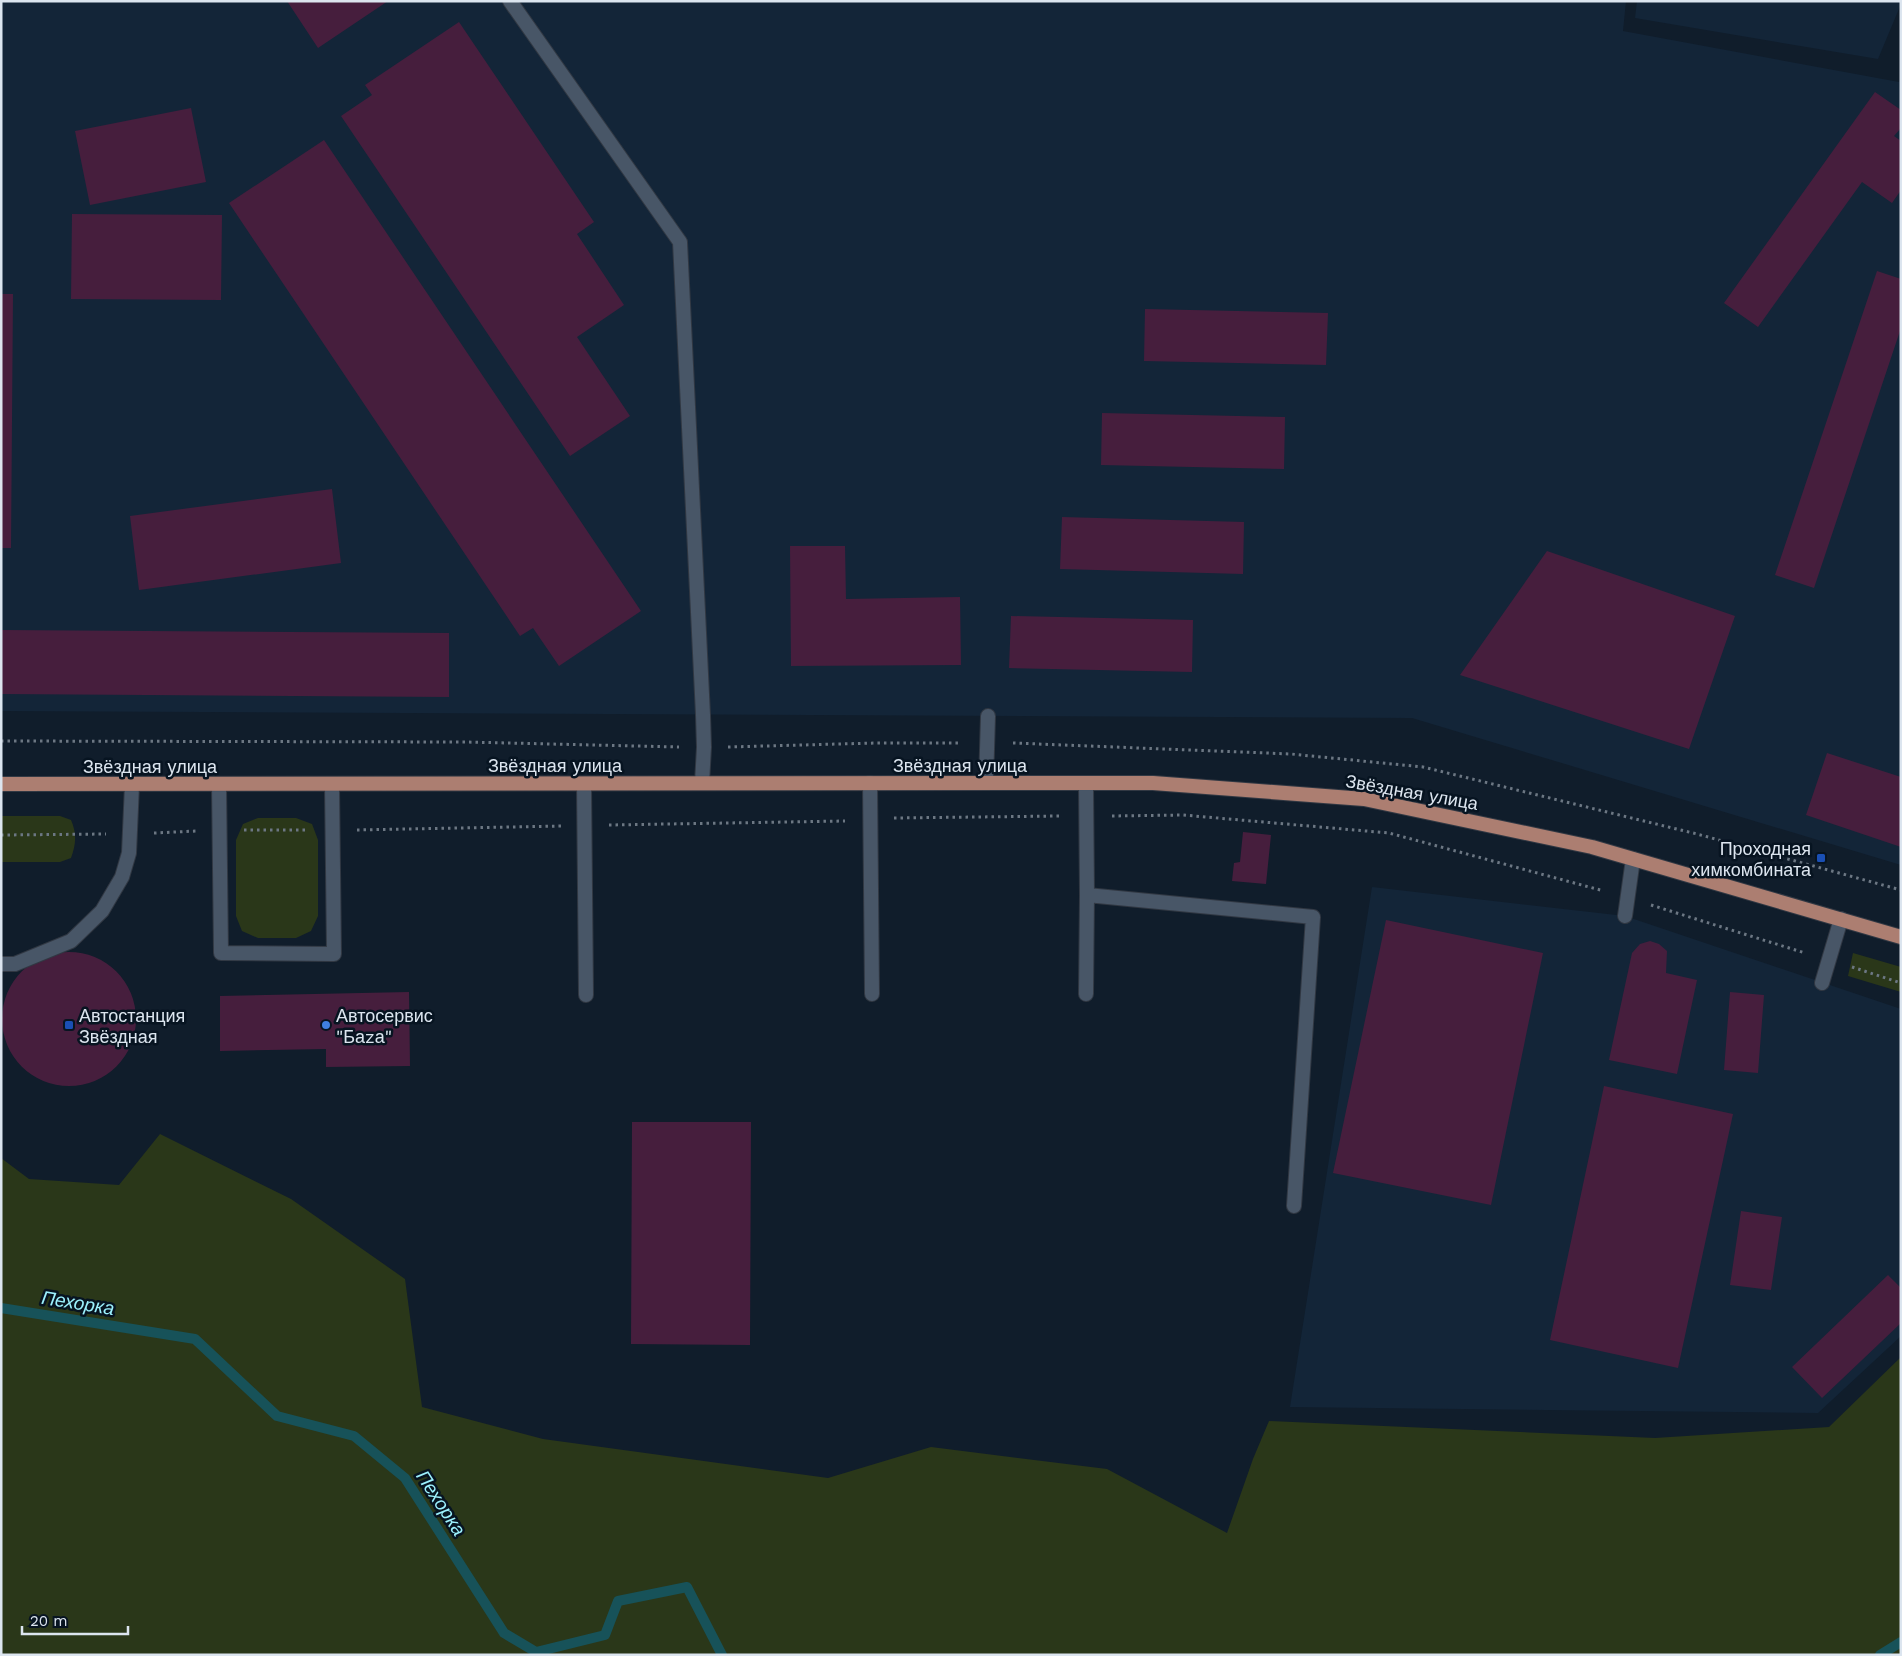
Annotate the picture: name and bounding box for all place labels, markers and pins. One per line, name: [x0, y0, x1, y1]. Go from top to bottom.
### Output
place label: Проходная химкомбината: [1691, 838, 1812, 880]
marker: Проходная химкомбината: [1815, 852, 1827, 864]
place label: Автостанция Звёздная: [79, 1005, 185, 1047]
place label: Автосервис "Баzа": [336, 1005, 433, 1047]
marker: Автостанция Звёздная: [63, 1019, 75, 1031]
marker: Автосервис "Баzа": [320, 1019, 332, 1031]

